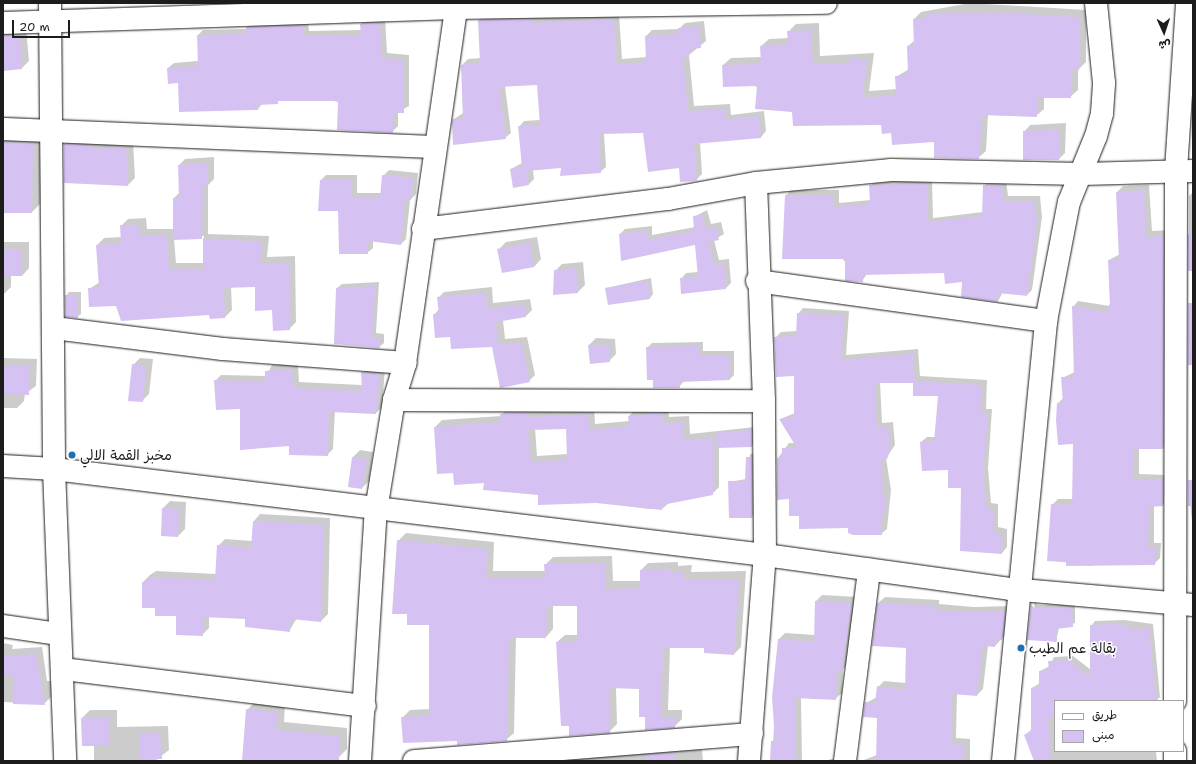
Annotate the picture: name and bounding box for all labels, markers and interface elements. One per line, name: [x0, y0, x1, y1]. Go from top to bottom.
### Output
scale bar: [14, 12, 72, 38]
north arrow: [1144, 12, 1184, 52]
text: 20 m: [19, 19, 50, 35]
text: ش: [1158, 37, 1171, 52]
place label: مخبز القمة الالي: [80, 447, 172, 463]
marker: مخبز القمة الالي: [67, 450, 77, 460]
place label: بقالة عم الطيب: [1029, 640, 1116, 656]
marker: بقالة عم الطيب: [1016, 643, 1026, 653]
legend: [1054, 700, 1184, 752]
text: طريق: [1092, 707, 1117, 723]
text: مبنى: [1092, 727, 1115, 743]

